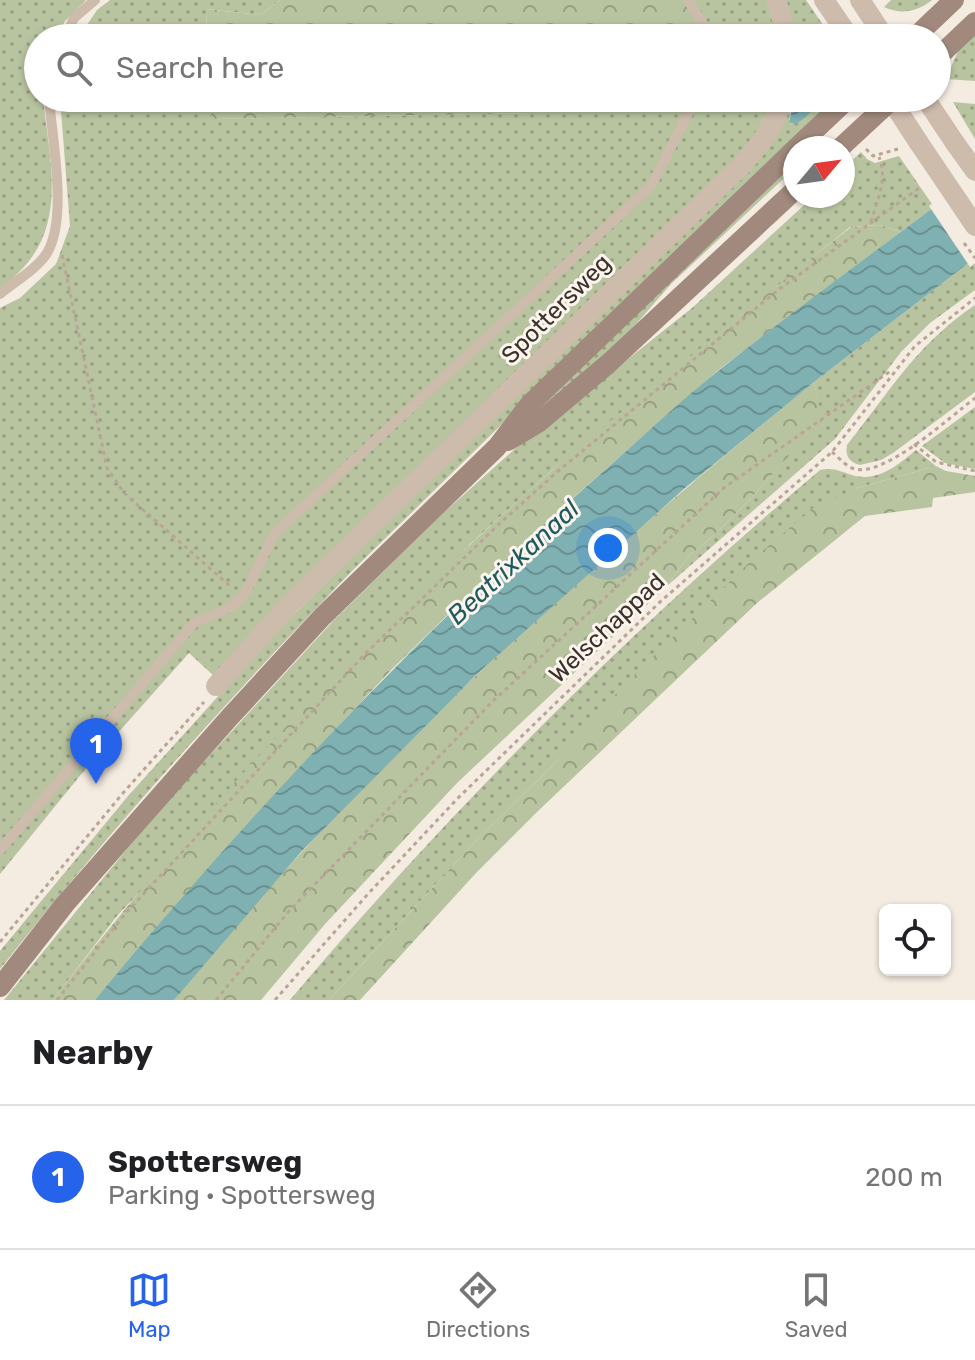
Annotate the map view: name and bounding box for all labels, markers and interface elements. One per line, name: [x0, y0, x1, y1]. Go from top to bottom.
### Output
search box: [24, 24, 951, 112]
icon: search: [52, 46, 96, 90]
text: Search here: [116, 50, 284, 86]
north arrow: [783, 136, 855, 208]
street label: Spottersweg: [496, 249, 616, 369]
water label: Beatrixkanaal: [441, 493, 586, 631]
your location: [588, 528, 628, 568]
street label: Welschappad: [544, 567, 670, 689]
pin: 1: [70, 718, 122, 784]
map controls: [879, 904, 951, 976]
button: locate: [879, 904, 951, 976]
text: Nearby: [32, 1032, 153, 1073]
text: Spottersweg: [108, 1144, 302, 1180]
text: 1: [52, 1162, 64, 1193]
text: 200 m: [865, 1162, 943, 1193]
text: Parking · Spottersweg: [108, 1180, 376, 1211]
tab: Map: [127, 1268, 171, 1343]
tab: Directions: [426, 1268, 530, 1343]
tab: Saved: [785, 1268, 848, 1343]

